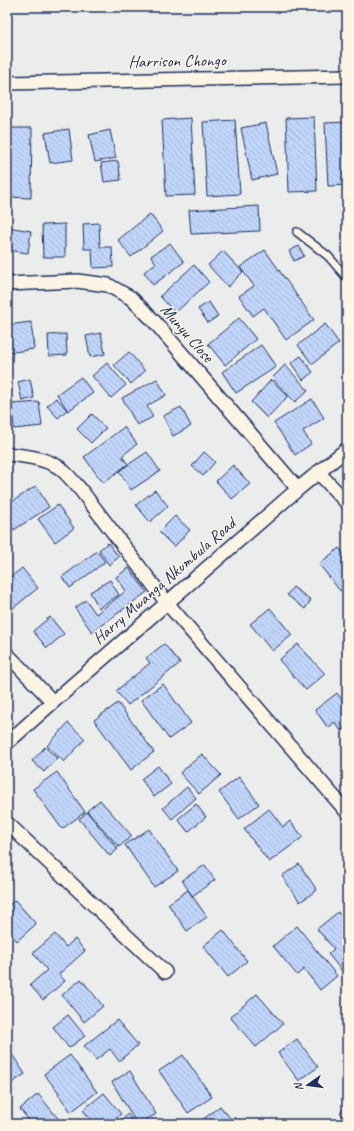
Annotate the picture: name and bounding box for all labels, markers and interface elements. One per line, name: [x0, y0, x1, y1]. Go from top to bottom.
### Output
street label: Harrison Chongo: [128, 50, 228, 72]
street label: Munyu Close: [156, 299, 219, 368]
street label: Harry Mwanga Nkumbula Road: [88, 511, 242, 649]
north arrow: [288, 1065, 328, 1105]
text: N: [290, 1080, 306, 1092]

